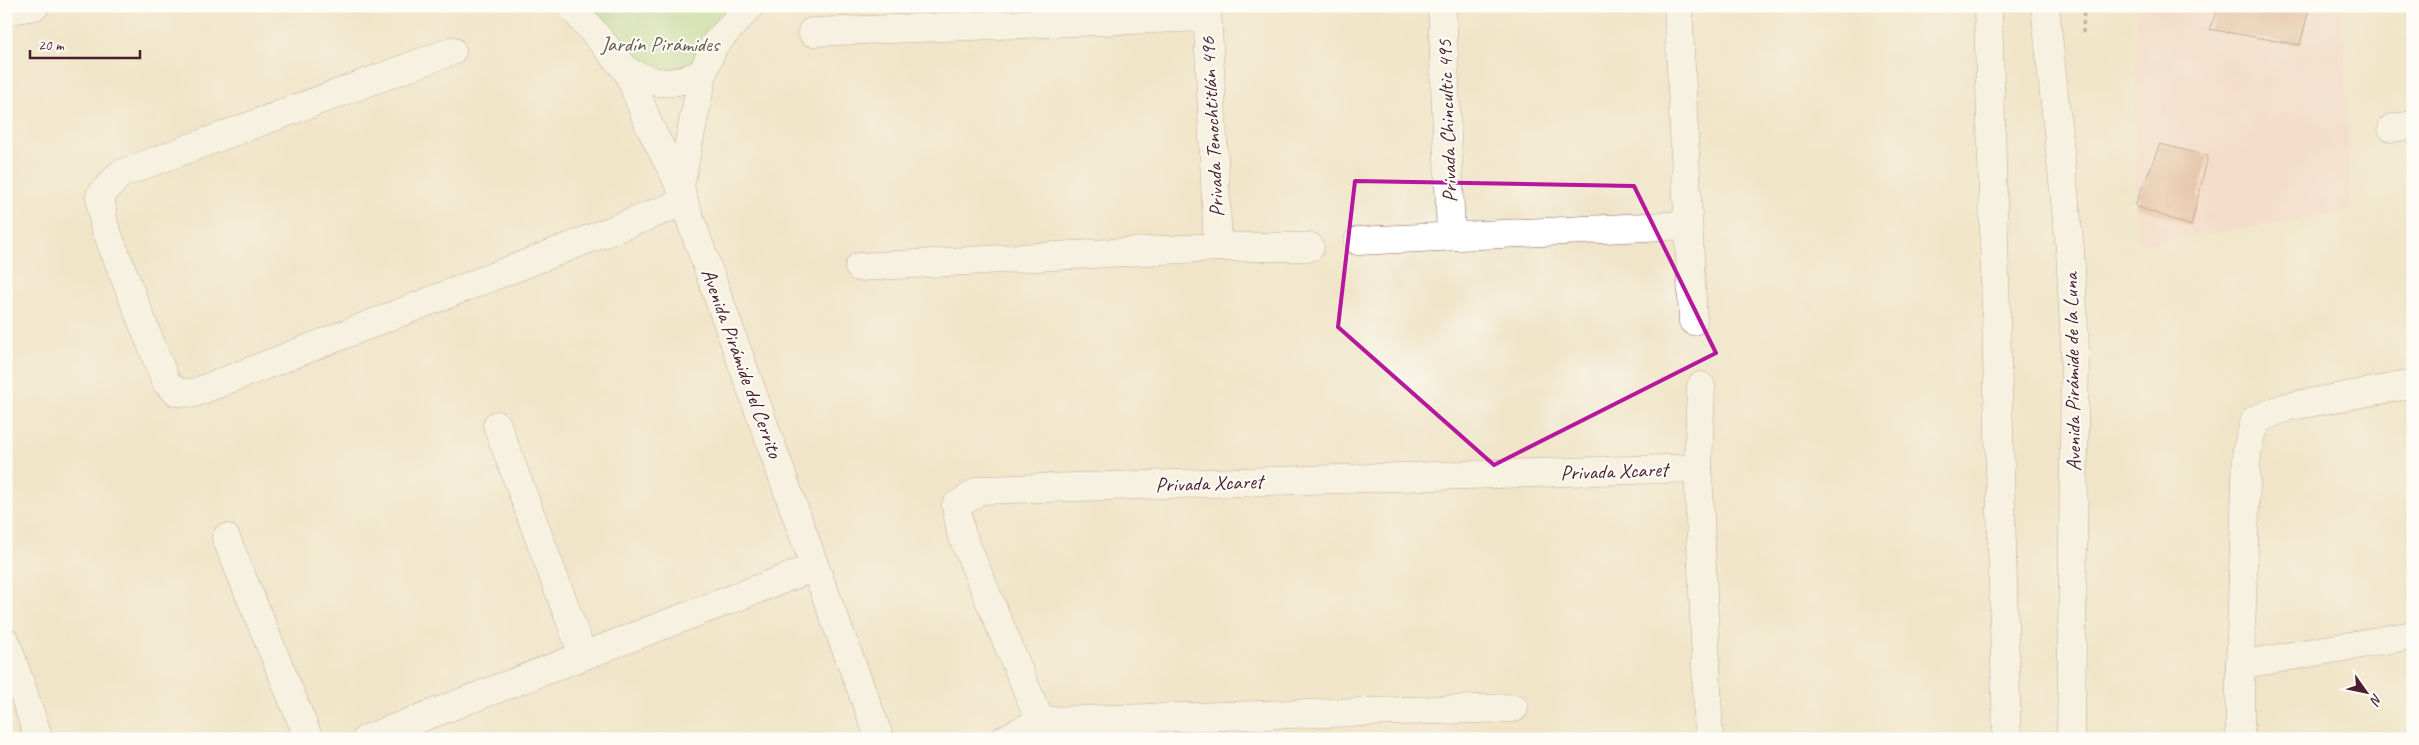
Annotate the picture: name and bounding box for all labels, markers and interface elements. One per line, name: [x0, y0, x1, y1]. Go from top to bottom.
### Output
scale bar: [30, 28, 140, 60]
park label: Jardín Pirámides: [600, 31, 721, 57]
text: 20 m: [38, 36, 65, 55]
street label: Privada Tenochtitlán 496: [1194, 36, 1230, 218]
street label: Privada Chincultic 495: [1431, 38, 1463, 203]
street label: Avenida Pirámide del Cerrito: [696, 265, 789, 463]
street label: Avenida Pirámide de la Luna: [2057, 270, 2087, 472]
street label: Privada Xcaret: [1560, 456, 1671, 486]
street label: Privada Xcaret: [1155, 468, 1266, 498]
north arrow: [2342, 668, 2392, 718]
text: N: [2366, 691, 2386, 709]

